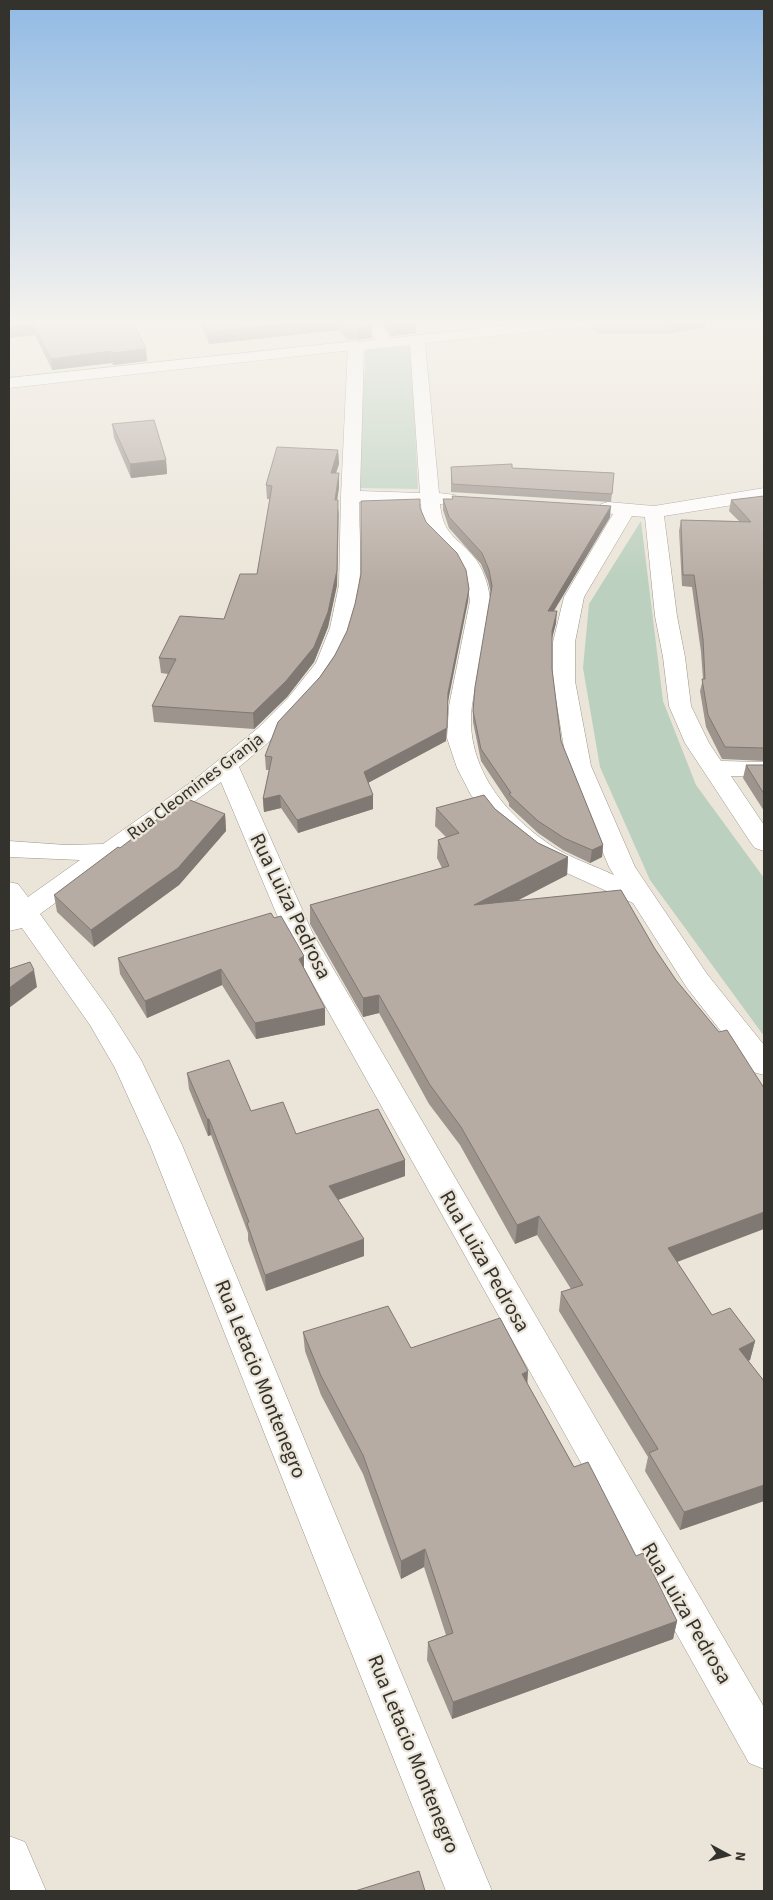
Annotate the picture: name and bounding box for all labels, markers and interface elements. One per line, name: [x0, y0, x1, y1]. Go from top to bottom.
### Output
street label: Rua Cleomines Granja: [122, 727, 269, 846]
street label: Rua Luiza Pedrosa: [243, 828, 339, 984]
street label: Rua Luiza Pedrosa: [432, 1185, 538, 1337]
street label: Rua Letacio Montenegro: [207, 1275, 315, 1483]
street label: Rua Luiza Pedrosa: [634, 1537, 740, 1689]
street label: Rua Letacio Montenegro: [360, 1650, 468, 1858]
north arrow: [703, 1830, 753, 1880]
text: N: [729, 1851, 750, 1862]

